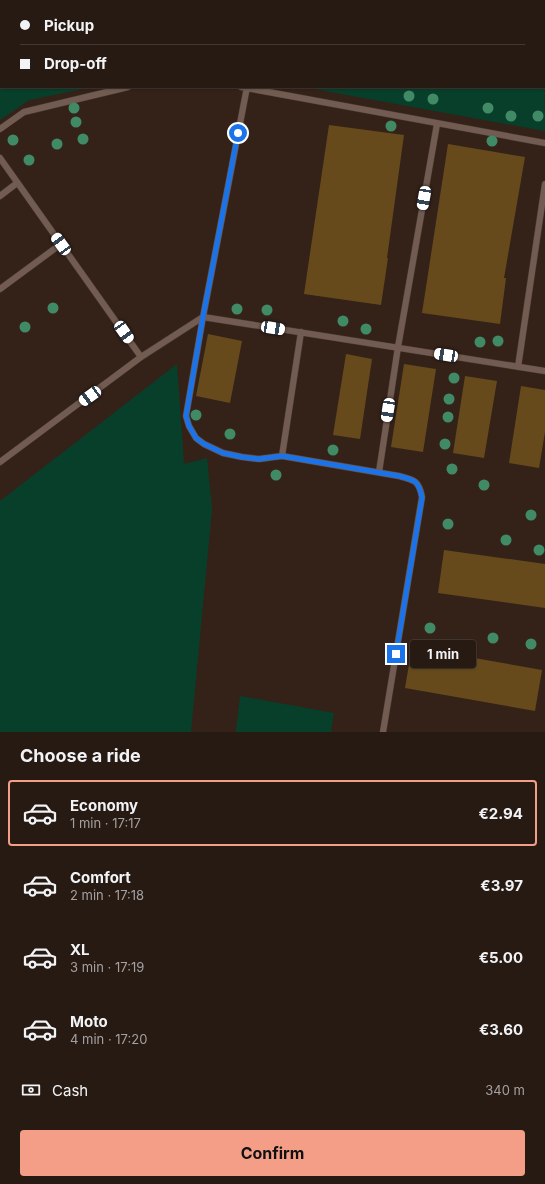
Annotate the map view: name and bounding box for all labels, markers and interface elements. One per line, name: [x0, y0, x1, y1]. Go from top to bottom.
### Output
text: Pickup: [44, 16, 94, 35]
text: Drop-off: [44, 54, 107, 73]
route start: [229, 124, 247, 142]
car: [416, 185, 432, 211]
car: [49, 231, 73, 257]
car: [112, 319, 136, 345]
car: [260, 320, 286, 336]
car: [433, 347, 459, 363]
car: [77, 384, 103, 408]
car: [380, 397, 396, 423]
callout: 1 min: [410, 640, 476, 668]
route end: [387, 645, 405, 663]
text: 1 min: [427, 646, 459, 662]
text: Choose a ride: [20, 745, 141, 766]
icon: car: [22, 795, 58, 831]
text: Economy: [70, 796, 138, 815]
text: €2.94: [479, 804, 523, 823]
text: 1 min · 17:17: [70, 815, 141, 831]
icon: car: [22, 867, 58, 903]
text: Comfort: [70, 868, 131, 887]
text: €3.97: [480, 876, 523, 895]
text: 2 min · 17:18: [70, 887, 144, 903]
icon: car: [22, 939, 58, 975]
text: XL: [70, 940, 90, 959]
text: €5.00: [479, 948, 523, 967]
text: 3 min · 17:19: [70, 959, 144, 975]
icon: car: [22, 1011, 58, 1047]
text: Moto: [70, 1012, 108, 1031]
text: €3.60: [479, 1020, 523, 1039]
text: 4 min · 17:20: [70, 1031, 147, 1047]
icon: cash: [20, 1079, 42, 1101]
text: Cash: [52, 1081, 88, 1100]
text: 340 m: [485, 1082, 525, 1098]
button: Confirm: [20, 1130, 525, 1176]

